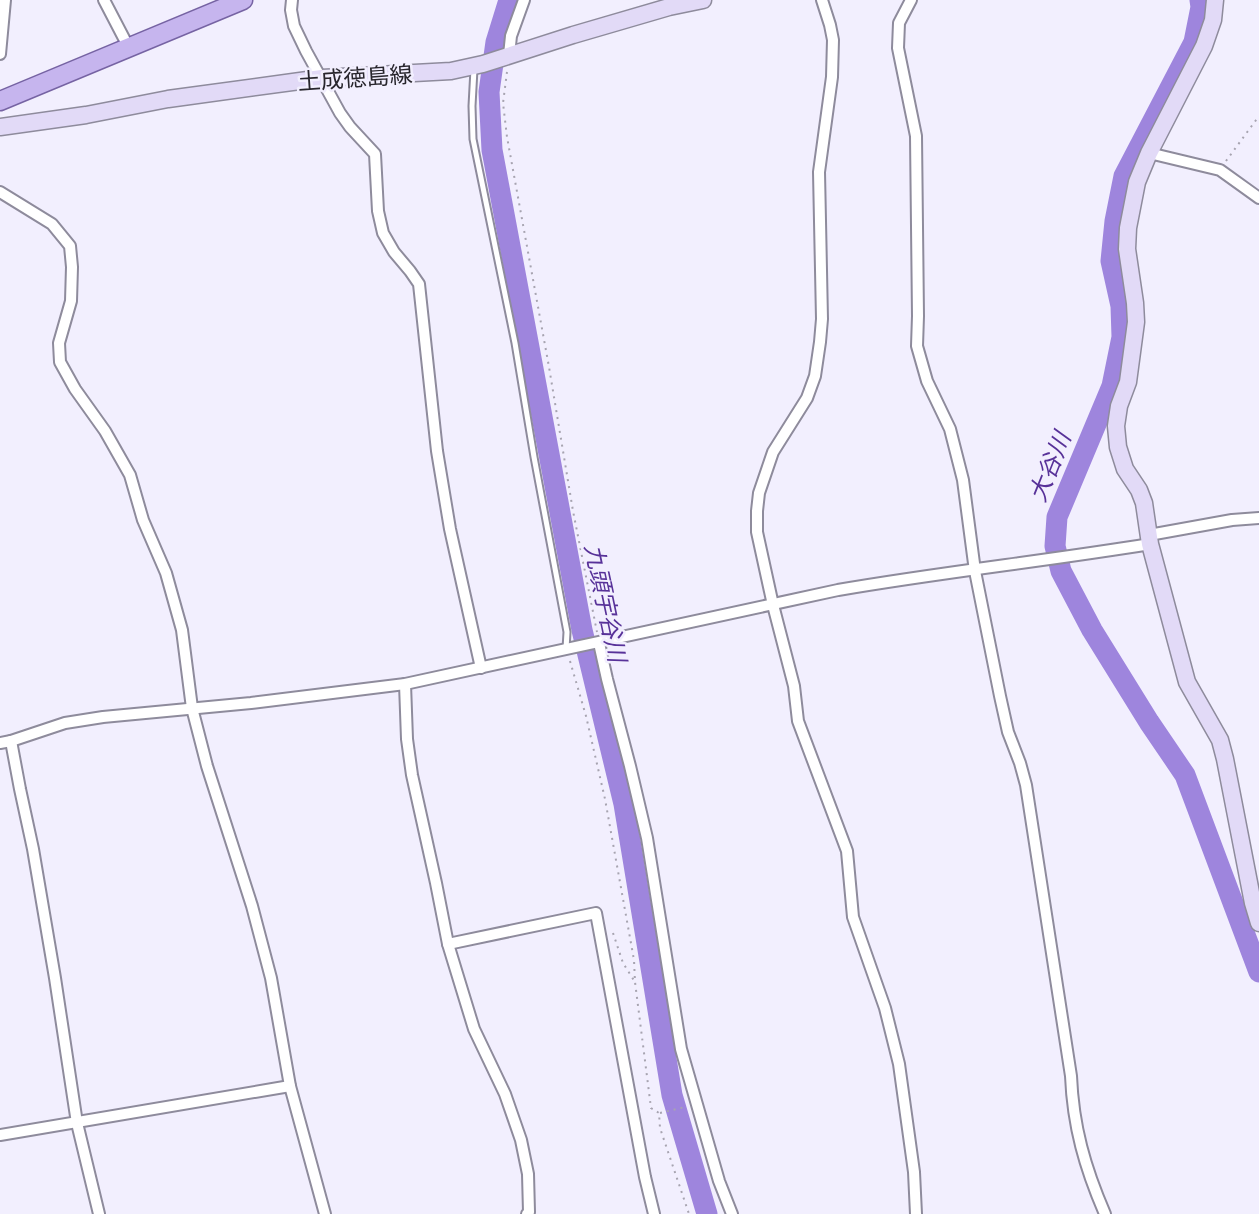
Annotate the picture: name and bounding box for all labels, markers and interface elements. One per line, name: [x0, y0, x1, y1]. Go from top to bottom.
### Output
street label: 土成徳島線: [297, 59, 413, 96]
water label: 大谷川: [1022, 425, 1079, 506]
water label: 九頭宇谷川: [578, 541, 634, 668]

